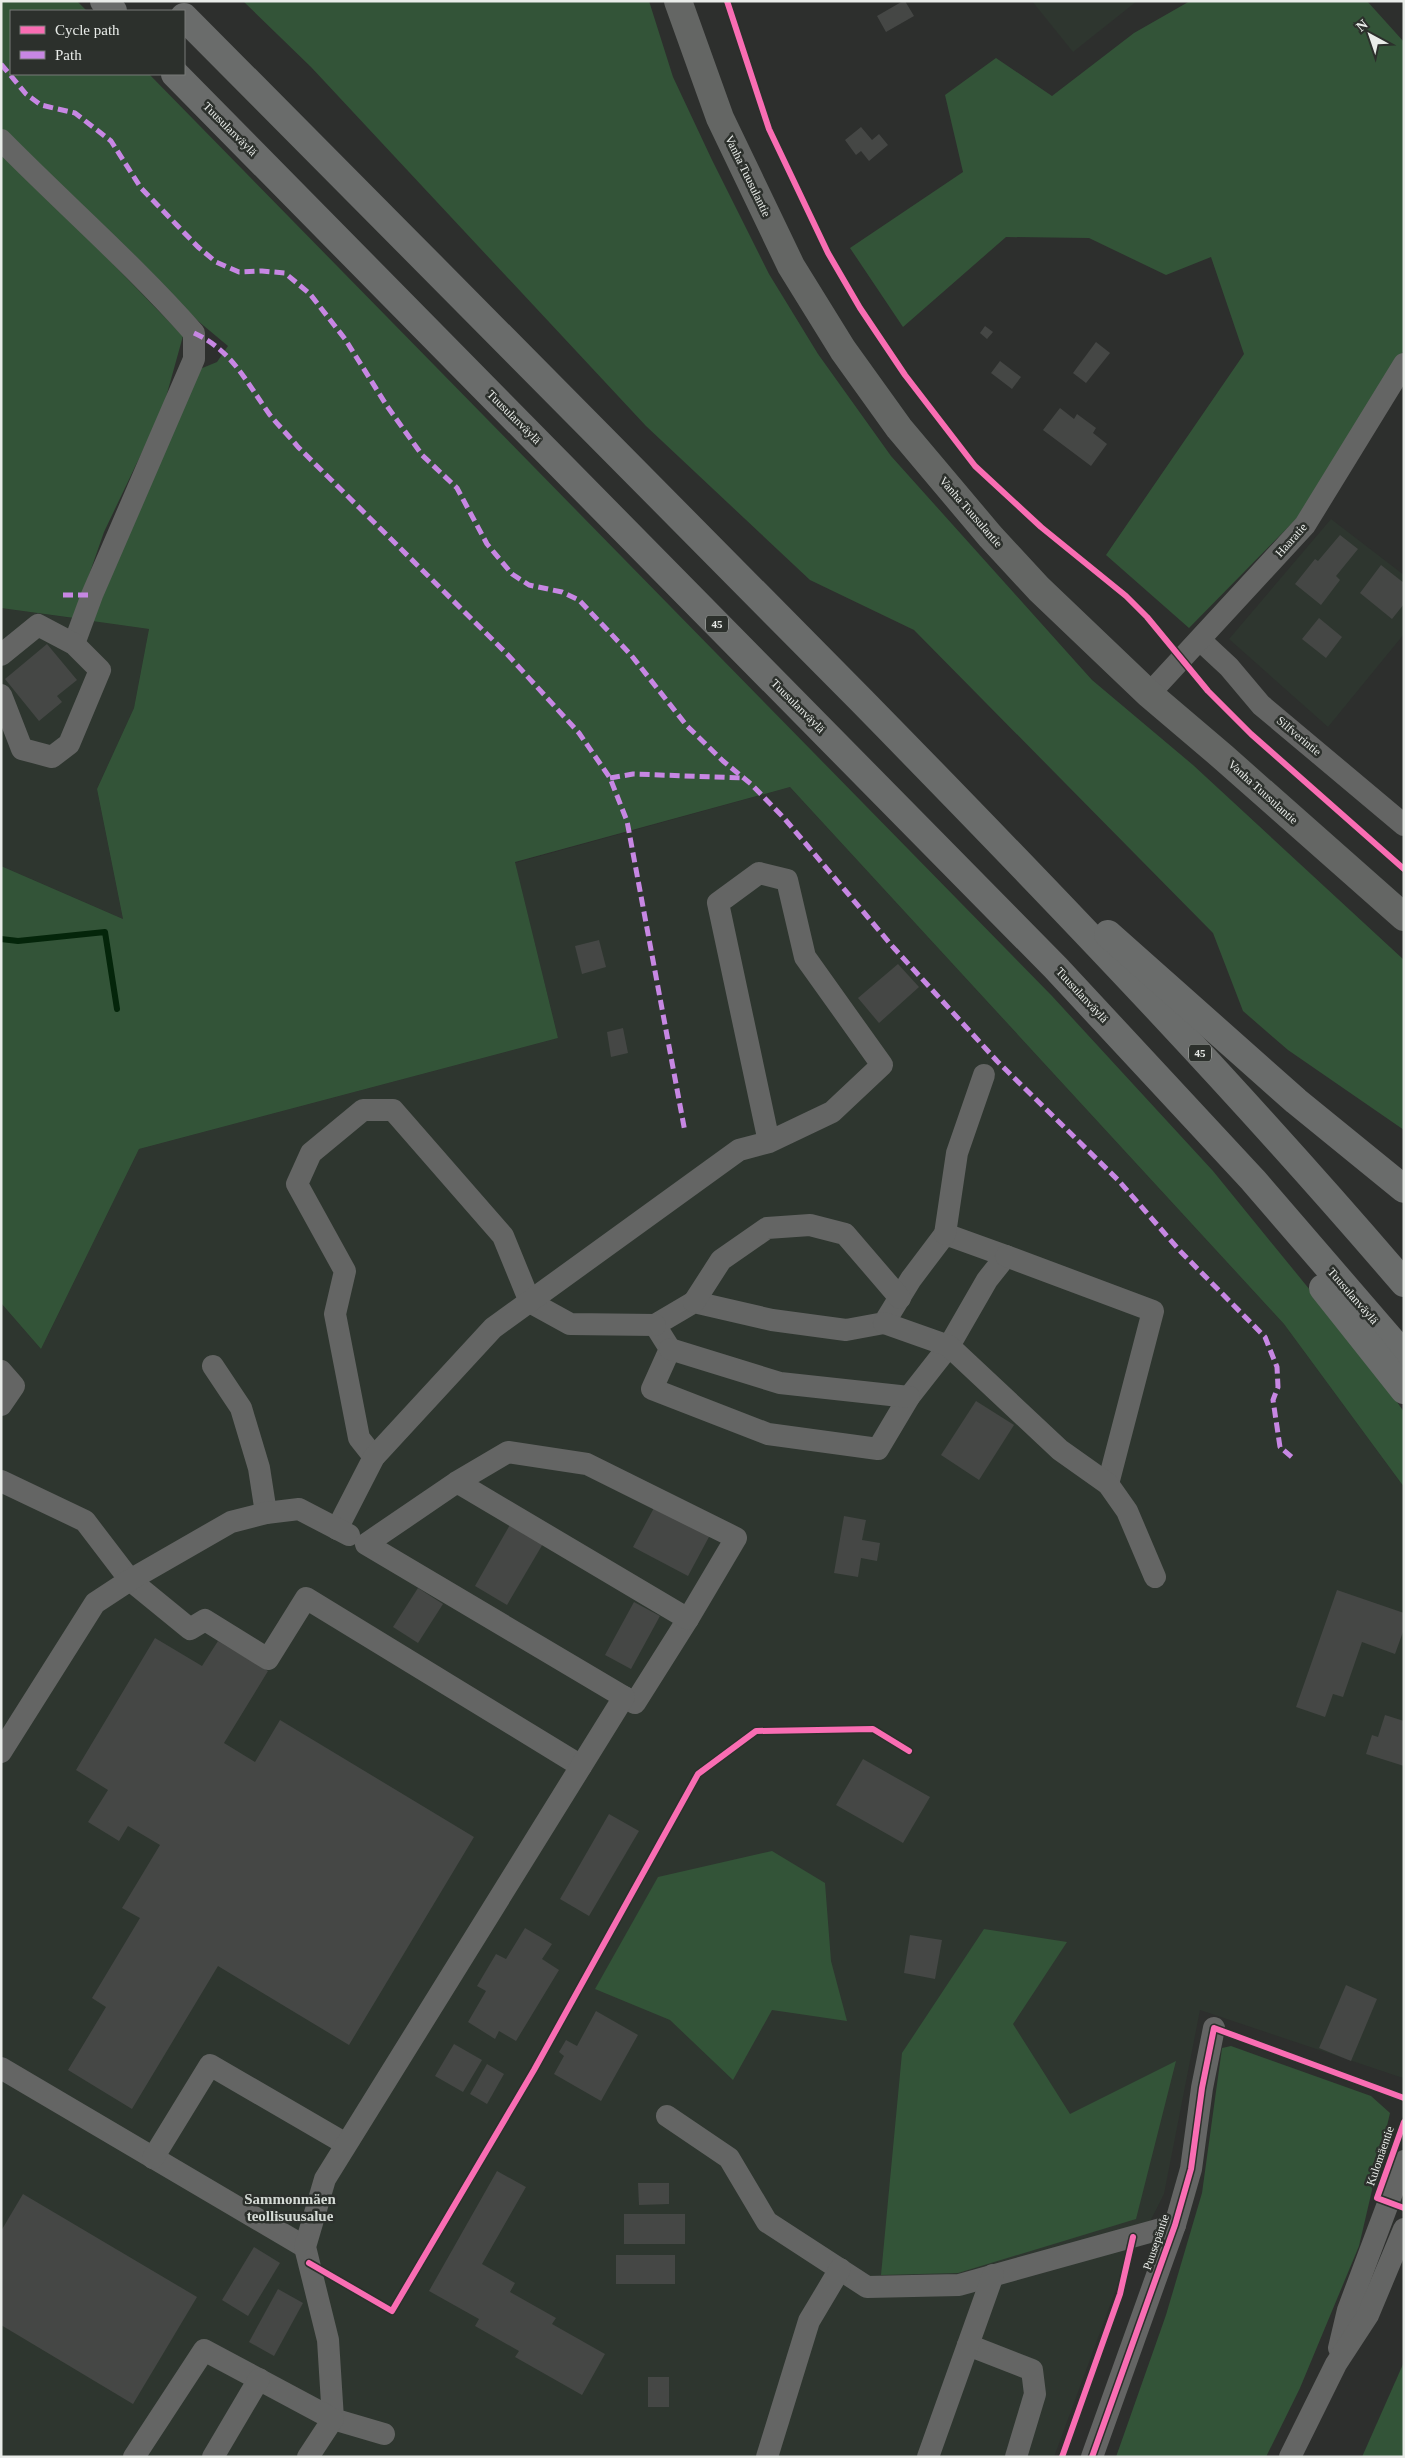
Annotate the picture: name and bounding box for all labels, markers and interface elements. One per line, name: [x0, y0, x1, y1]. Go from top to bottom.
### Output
legend: [10, 10, 185, 75]
north arrow: [1345, 10, 1395, 60]
text: N: [1353, 16, 1371, 34]
text: Cycle path: [55, 22, 120, 38]
text: Path: [55, 47, 82, 63]
street label: Tuusulanväylä: [200, 99, 260, 159]
street label: Vanha Tuusulantie: [722, 133, 774, 219]
street label: Tuusulanväylä: [484, 387, 544, 447]
street label: Vanha Tuusulantie: [937, 474, 1005, 550]
street label: Haaratie: [1272, 520, 1310, 560]
road number: 45: [706, 616, 728, 632]
street label: Tuusulanväylä: [768, 676, 828, 736]
street label: Silfverintie: [1274, 713, 1324, 759]
street label: Vanha Tuusulantie: [1225, 757, 1301, 827]
street label: Tuusulanväylä: [1053, 965, 1112, 1026]
road number: 45: [1189, 1044, 1211, 1062]
street label: Tuusulanväylä: [1325, 1265, 1382, 1328]
street label: Kulomäentie: [1363, 2124, 1397, 2188]
district label: Sammonmäen teollisuusalue: [244, 2191, 336, 2224]
street label: Puusepäntie: [1140, 2212, 1172, 2272]

